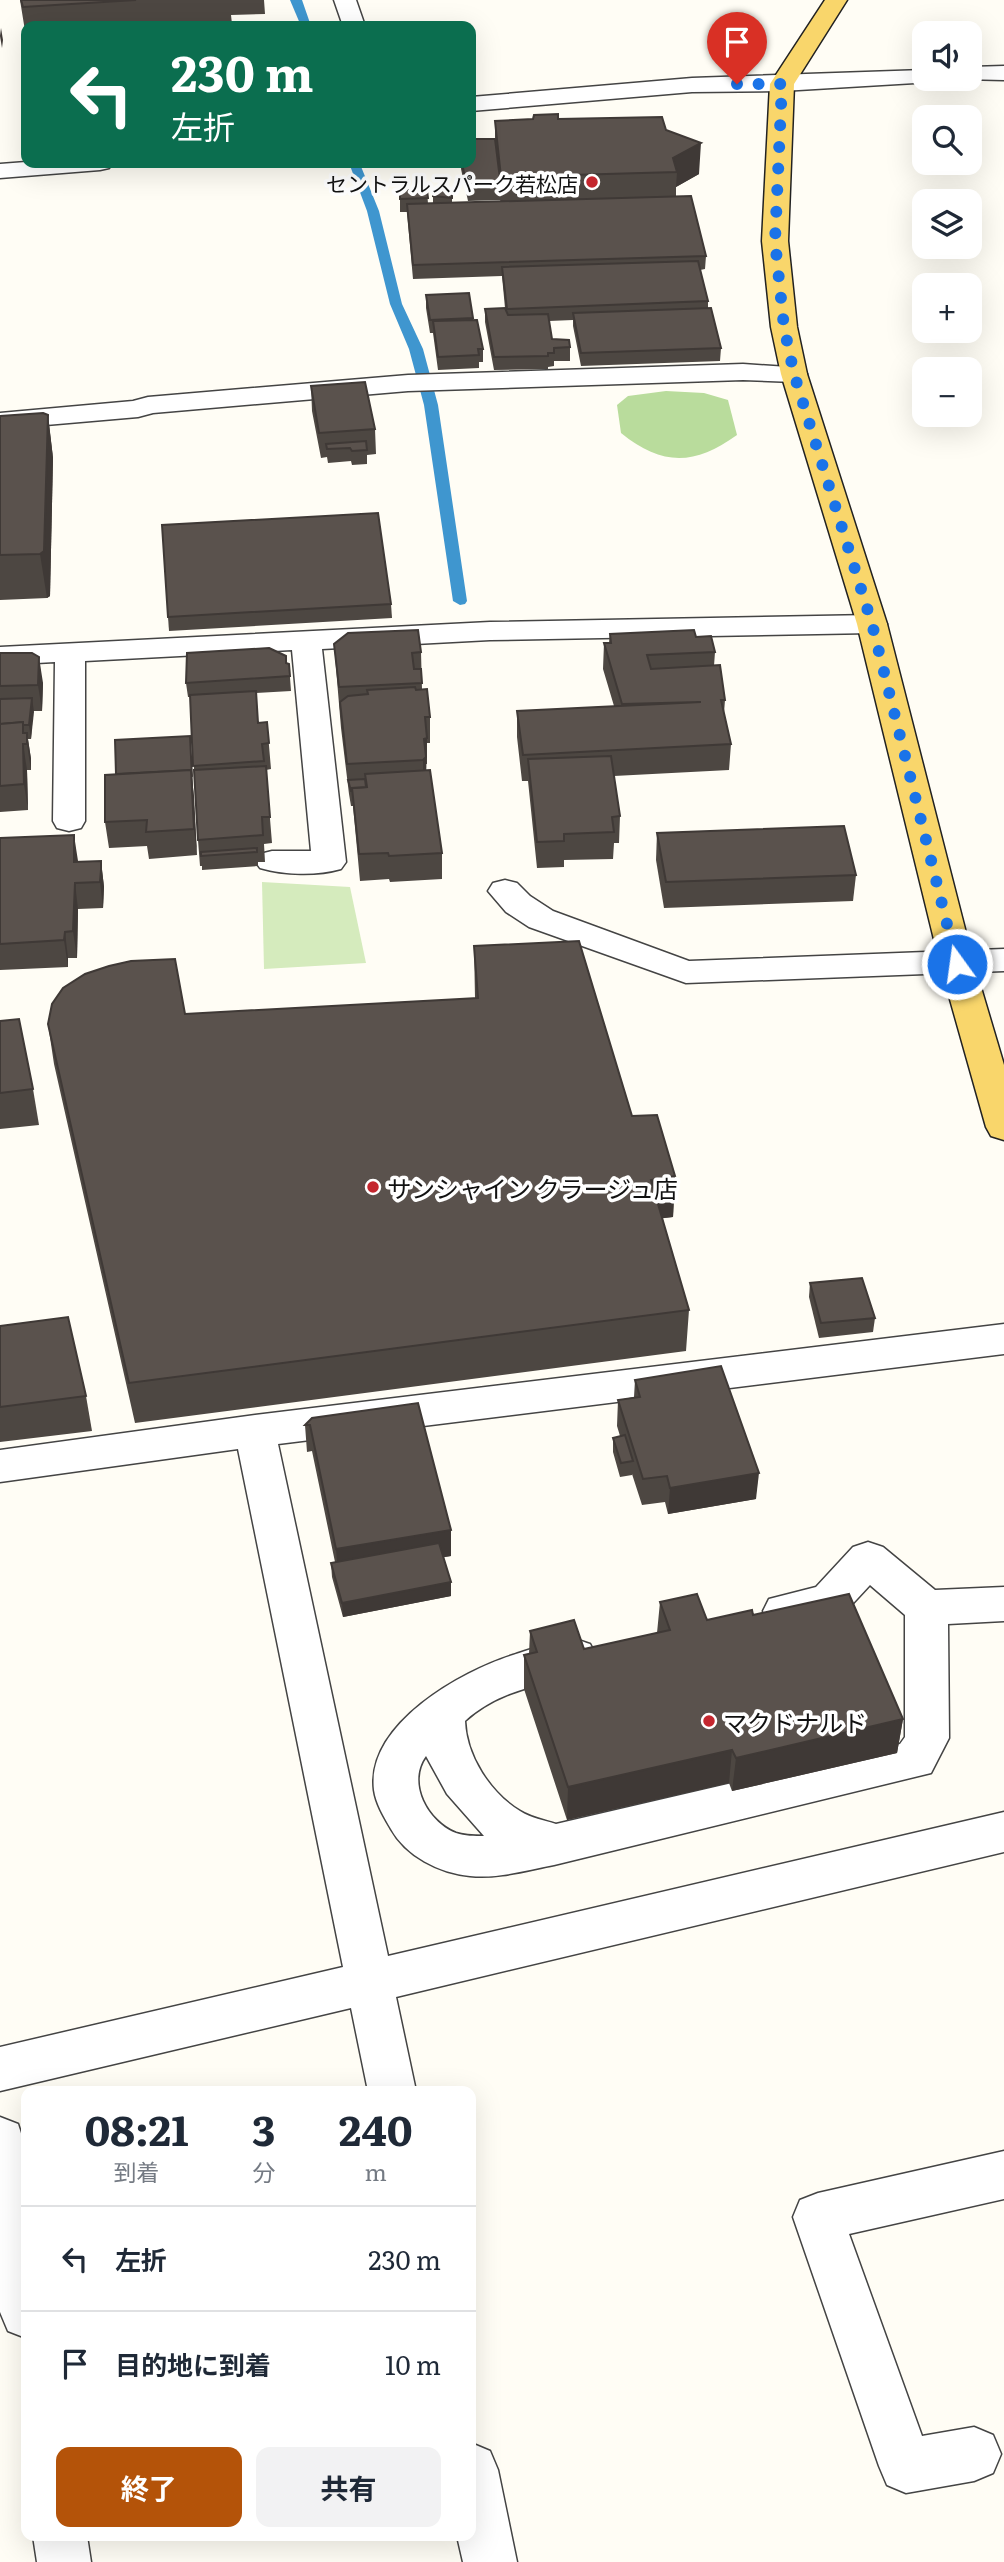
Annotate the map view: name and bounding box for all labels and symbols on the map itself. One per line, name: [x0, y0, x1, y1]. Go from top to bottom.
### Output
pin: [707, 12.0, 767, 84]
place label: セントラルスパーク若松店: [326, 167, 578, 198]
marker: セントラルスパーク若松店: [584, 174, 600, 190]
position arrow: [920, 927, 994, 1001]
place label: サンシャイン クラージュ店: [387, 1170, 678, 1205]
marker: サンシャイン クラージュ店: [365, 1179, 381, 1195]
place label: マクドナルド: [723, 1704, 867, 1739]
marker: マクドナルド: [701, 1713, 717, 1729]

